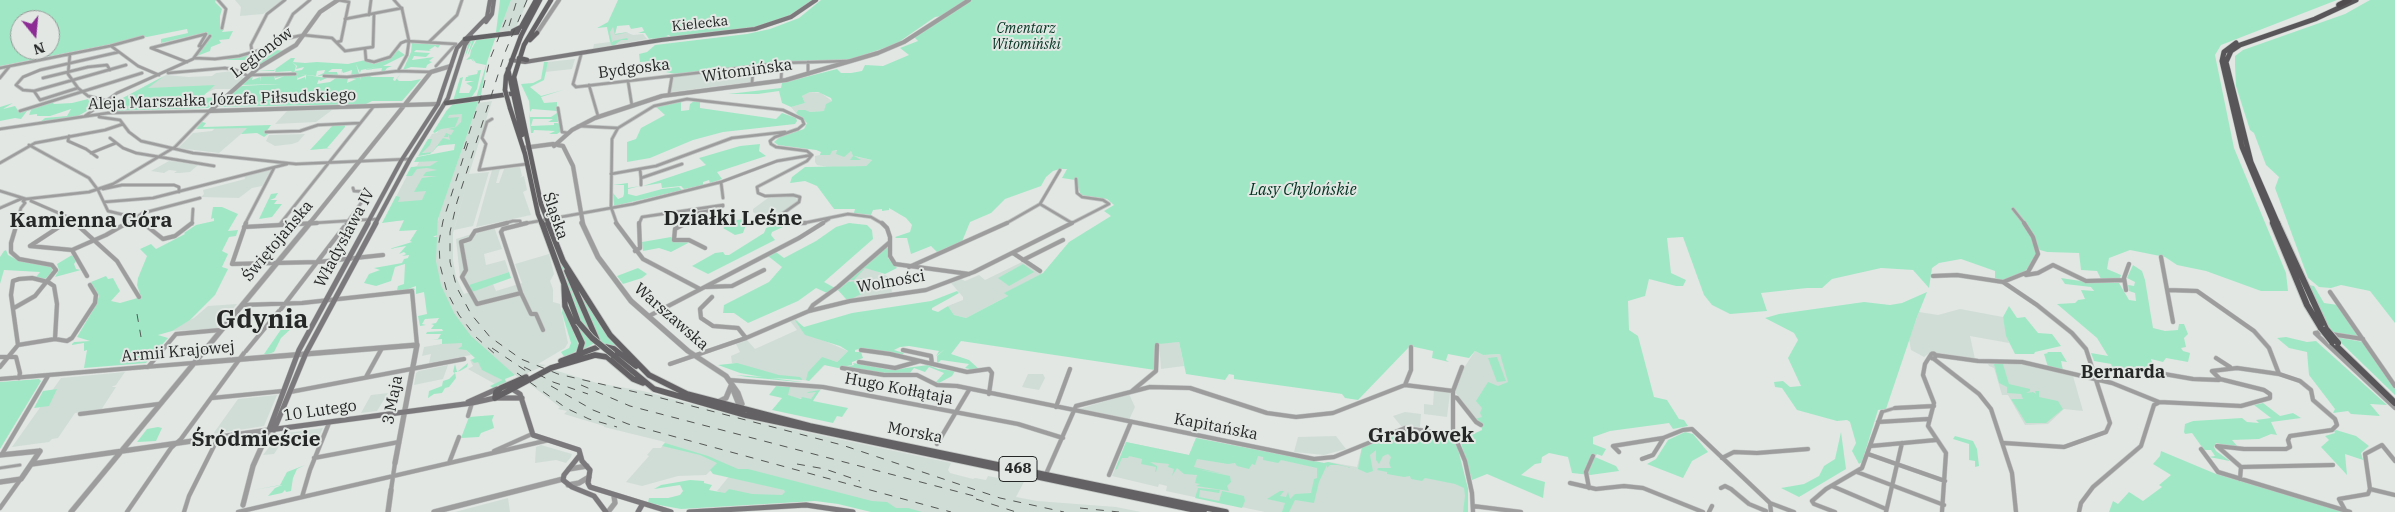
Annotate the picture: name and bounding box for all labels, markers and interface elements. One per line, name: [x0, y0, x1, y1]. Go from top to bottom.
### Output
north arrow: [10, 10, 60, 60]
street label: Kielecka: [671, 13, 729, 35]
park label: Cmentarz Witomiński: [991, 21, 1061, 54]
street label: Legionów: [227, 24, 297, 82]
text: N: [31, 38, 47, 59]
street label: Bydgoska: [597, 55, 671, 83]
street label: Witomińska: [700, 55, 794, 87]
street label: Aleja Marszałka Józefa Piłsudskiego: [87, 86, 357, 114]
park label: Lasy Chylońskie: [1249, 180, 1357, 200]
street label: Władysława IV: [311, 185, 379, 291]
street label: Śląska: [538, 190, 572, 242]
street label: Świętojańska: [239, 197, 317, 285]
district label: Działki Leśne: [664, 206, 802, 232]
district label: Kamienna Góra: [10, 208, 172, 234]
street label: Wolności: [855, 267, 927, 297]
street label: Warszawska: [630, 279, 712, 355]
district label: Gdynia: [216, 304, 308, 336]
street label: Armii Krajowej: [121, 337, 235, 367]
district label: Bernarda: [2081, 362, 2165, 384]
street label: Hugo Kołłątaja: [843, 369, 955, 409]
street label: 3 Maja: [379, 374, 407, 426]
street label: 10 Lutego: [282, 396, 358, 426]
street label: Kapitańska: [1172, 409, 1260, 445]
street label: Morska: [886, 418, 944, 448]
district label: Grabówek: [1368, 423, 1474, 449]
district label: Śródmieście: [191, 427, 321, 453]
road number: 468: [999, 456, 1037, 482]

